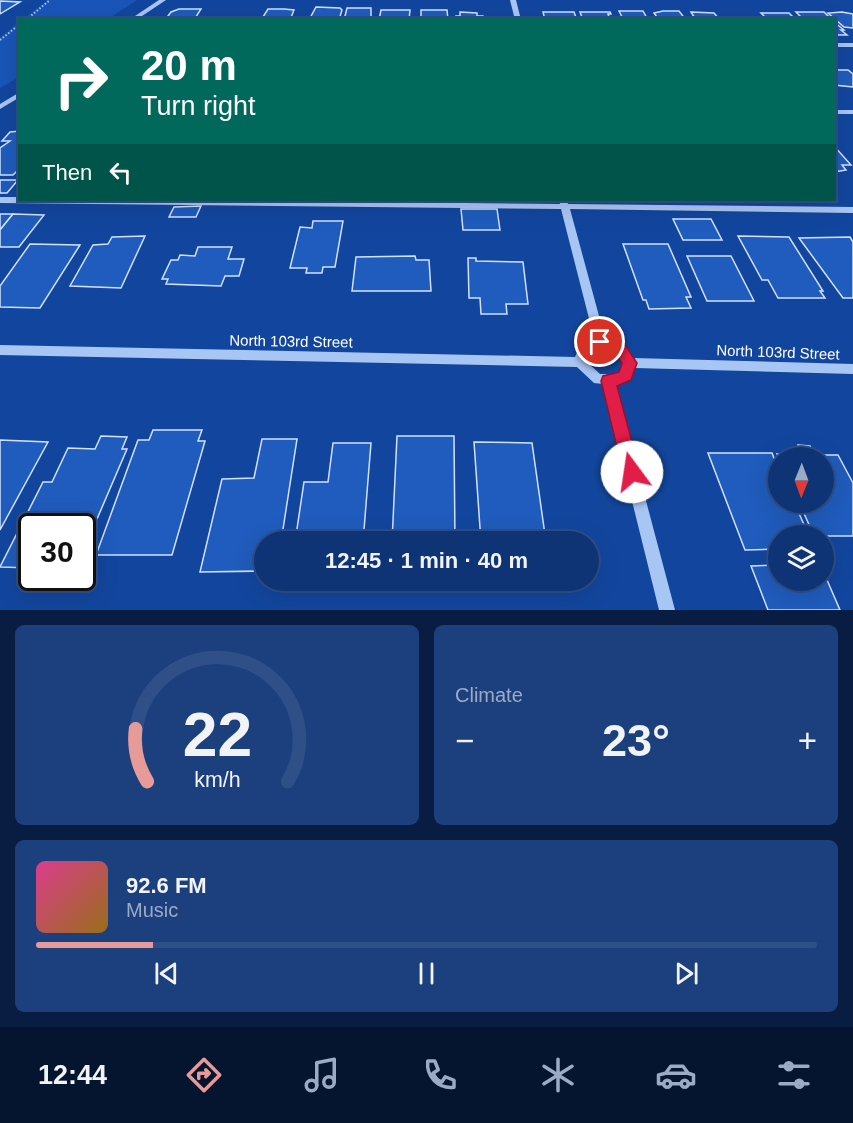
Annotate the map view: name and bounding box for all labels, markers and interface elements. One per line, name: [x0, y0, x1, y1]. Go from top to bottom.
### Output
icon: right: [42, 42, 120, 120]
text: 20 m: [141, 42, 237, 89]
text: Turn right: [141, 91, 256, 121]
icon: left: [104, 156, 137, 189]
text: Then: [42, 160, 92, 185]
pin: [574, 316, 625, 367]
icon: arrive: [583, 325, 616, 358]
street label: North 103rd Street: [229, 331, 354, 351]
street label: North 103rd Street: [716, 341, 841, 363]
position arrow: [600, 440, 664, 504]
north arrow: [768, 447, 834, 513]
map controls: [768, 447, 834, 591]
speed limit sign: 30: [18, 513, 96, 591]
button: layers: [768, 525, 834, 591]
text: 12:45 · 1 min · 40 m: [325, 548, 528, 573]
text: Climate: [455, 684, 523, 706]
text: 22: [182, 700, 252, 769]
text: 23°: [602, 715, 670, 766]
text: −: [455, 722, 474, 759]
text: +: [798, 722, 817, 759]
text: km/h: [194, 768, 240, 792]
text: 92.6 FM: [126, 873, 207, 898]
text: Music: [126, 899, 178, 921]
icon: previous: [150, 957, 183, 990]
icon: pause: [410, 957, 443, 990]
icon: next: [670, 957, 703, 990]
icon: directions: [183, 1054, 225, 1096]
icon: music: [301, 1054, 343, 1096]
icon: phone: [419, 1054, 461, 1096]
icon: climate: [537, 1054, 579, 1096]
icon: car: [655, 1054, 697, 1096]
icon: filters: [773, 1054, 815, 1096]
text: 12:44: [38, 1060, 107, 1090]

